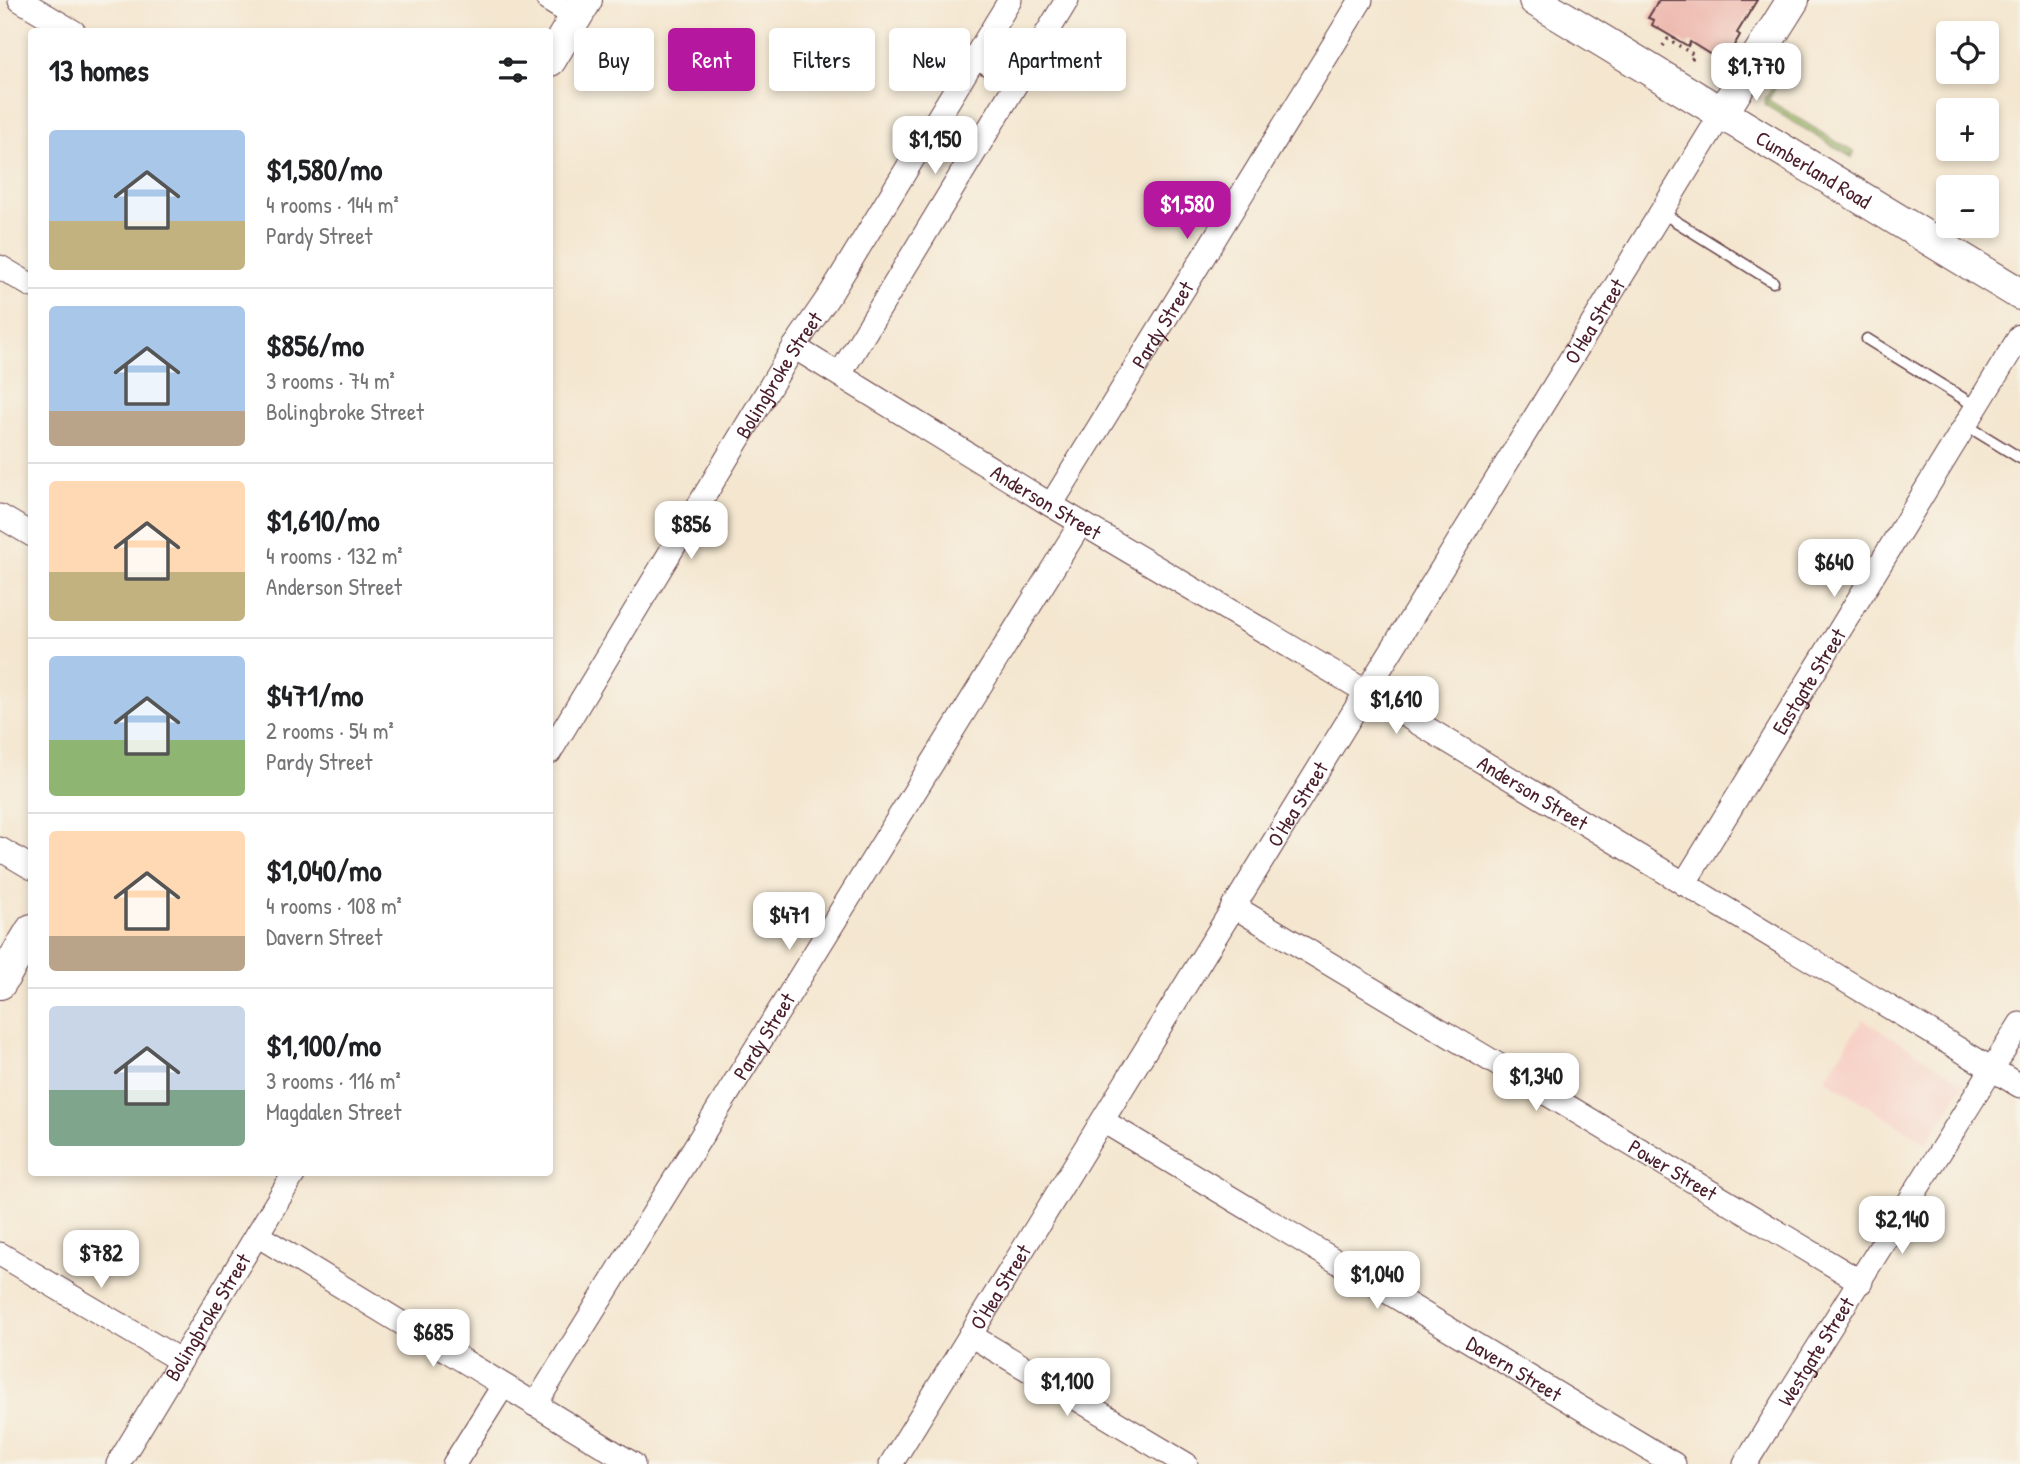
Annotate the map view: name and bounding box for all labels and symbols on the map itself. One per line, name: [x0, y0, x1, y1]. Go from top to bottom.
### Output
pin: $1,770: [1699, 43, 1813, 103]
pin: $1,150: [878, 116, 992, 176]
street label: Cumberland Road: [1751, 123, 1877, 215]
pin: $1,580: [1130, 182, 1244, 241]
street label: O'Hea Street: [1557, 272, 1632, 369]
street label: Pardy Street: [1124, 275, 1200, 373]
street label: Bolingbroke Street: [728, 305, 829, 444]
street label: Anderson Street: [986, 457, 1108, 547]
pin: $856: [650, 502, 732, 561]
pin: $640: [1793, 540, 1875, 599]
street label: Eastgate Street: [1765, 622, 1852, 740]
pin: $1,610: [1339, 676, 1453, 736]
street label: Anderson Street: [1472, 748, 1594, 837]
street label: O'Hea Street: [1260, 755, 1335, 852]
pin: $471: [748, 892, 830, 952]
street label: Pardy Street: [726, 986, 802, 1085]
pin: $1,340: [1479, 1054, 1593, 1113]
street label: Power Street: [1623, 1132, 1724, 1208]
pin: $2,140: [1845, 1196, 1959, 1256]
pin: $782: [60, 1230, 142, 1290]
street label: O'Hea Street: [963, 1238, 1038, 1335]
street label: Bolingbroke Street: [157, 1247, 257, 1386]
pin: $1,040: [1320, 1252, 1434, 1311]
street label: Westgate Street: [1770, 1290, 1861, 1411]
pin: $685: [392, 1310, 474, 1369]
street label: Davern Street: [1461, 1328, 1568, 1408]
pin: $1,100: [1010, 1358, 1124, 1418]

